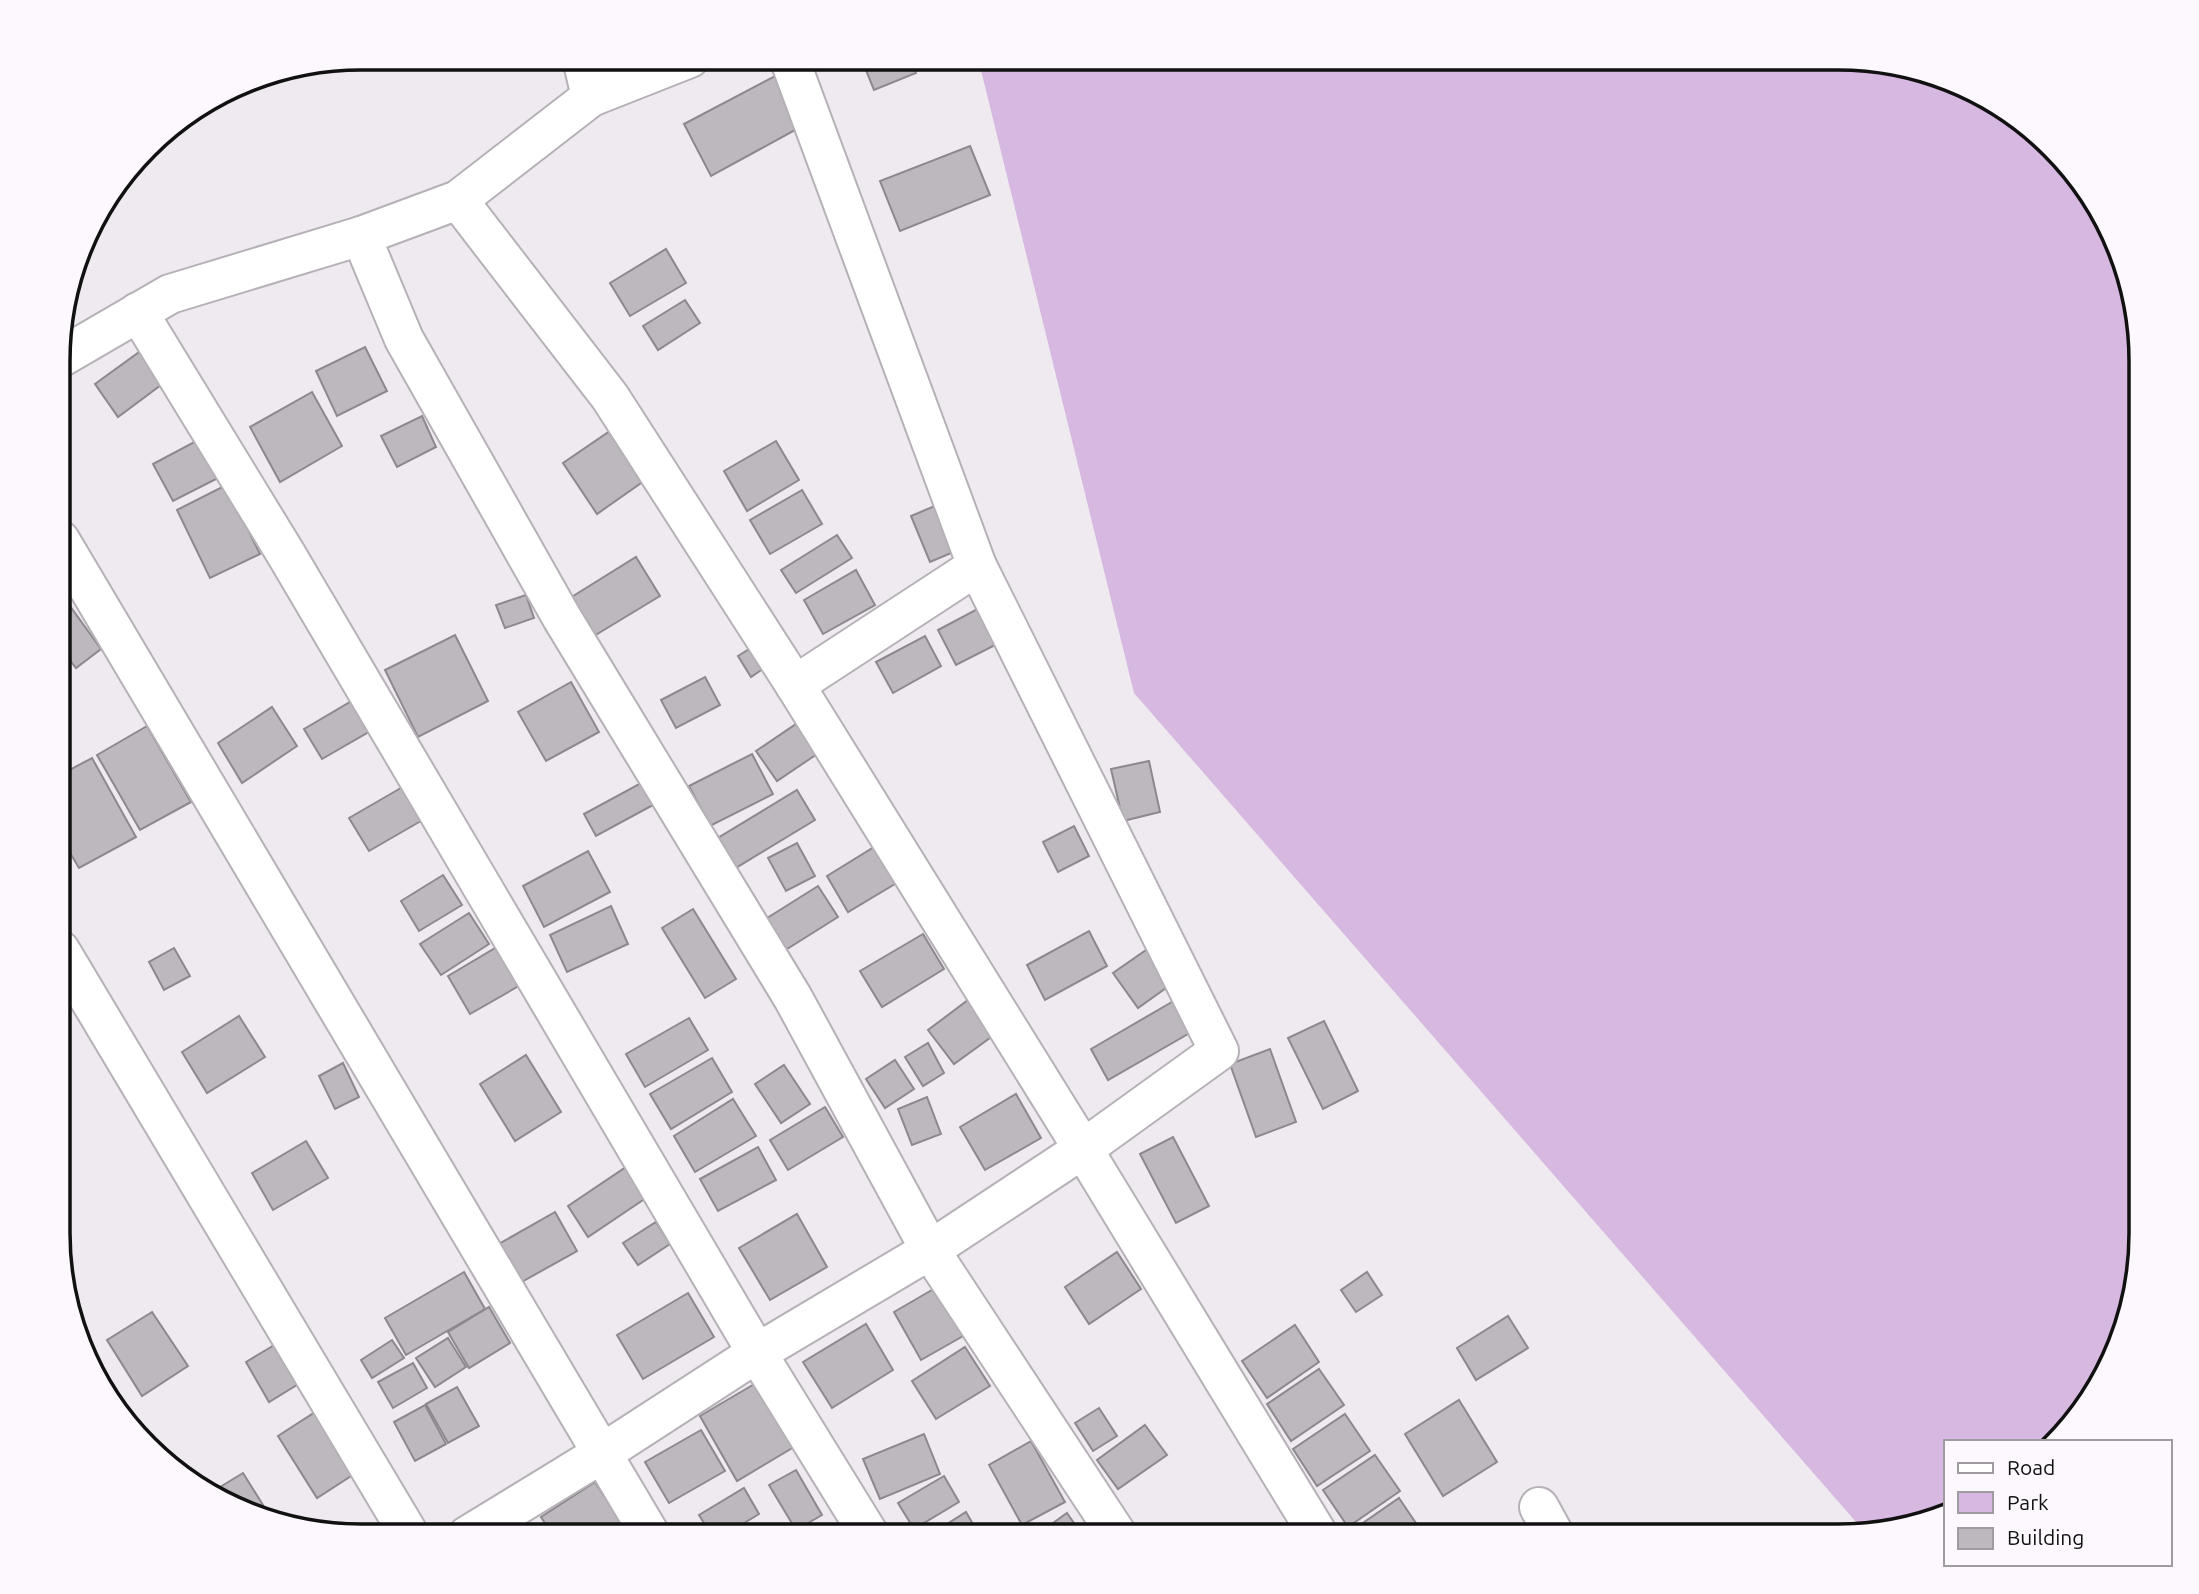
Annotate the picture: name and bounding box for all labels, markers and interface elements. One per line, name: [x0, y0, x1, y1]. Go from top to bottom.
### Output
legend: [1944, 1440, 2171, 1566]
text: Road: [2007, 1455, 2055, 1479]
text: Park: [2007, 1490, 2049, 1514]
text: Building: [2007, 1525, 2084, 1549]

